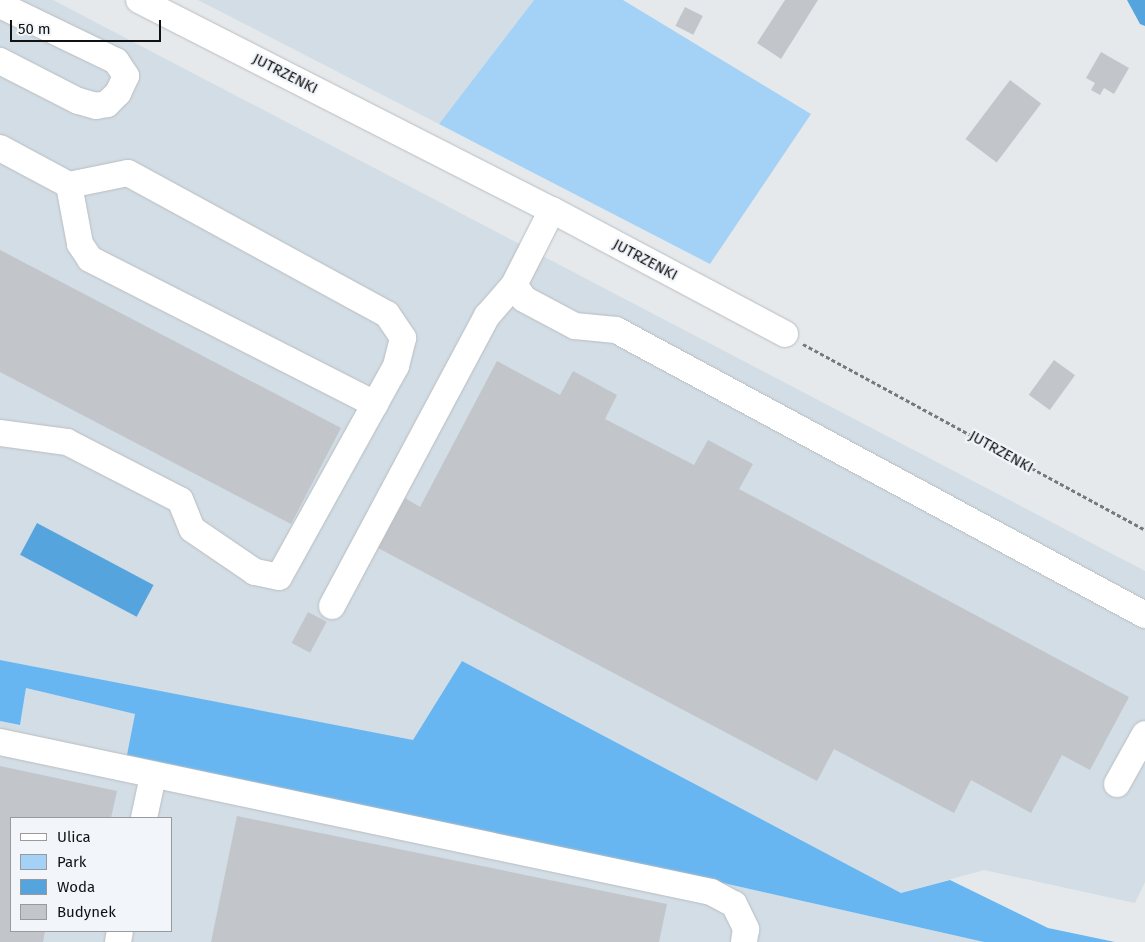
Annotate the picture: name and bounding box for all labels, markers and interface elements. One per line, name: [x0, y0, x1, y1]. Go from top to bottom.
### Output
scale bar: [12, 10, 164, 42]
text: 50 m: [18, 20, 51, 38]
street label: JUTRZENKI: [249, 50, 321, 98]
street label: JUTRZENKI: [610, 235, 680, 285]
street label: JUTRZENKI: [966, 427, 1036, 477]
legend: [10, 817, 172, 932]
text: Ulica: [57, 828, 91, 846]
text: Park: [57, 853, 87, 871]
text: Woda: [57, 878, 95, 896]
text: Budynek: [57, 903, 116, 921]

